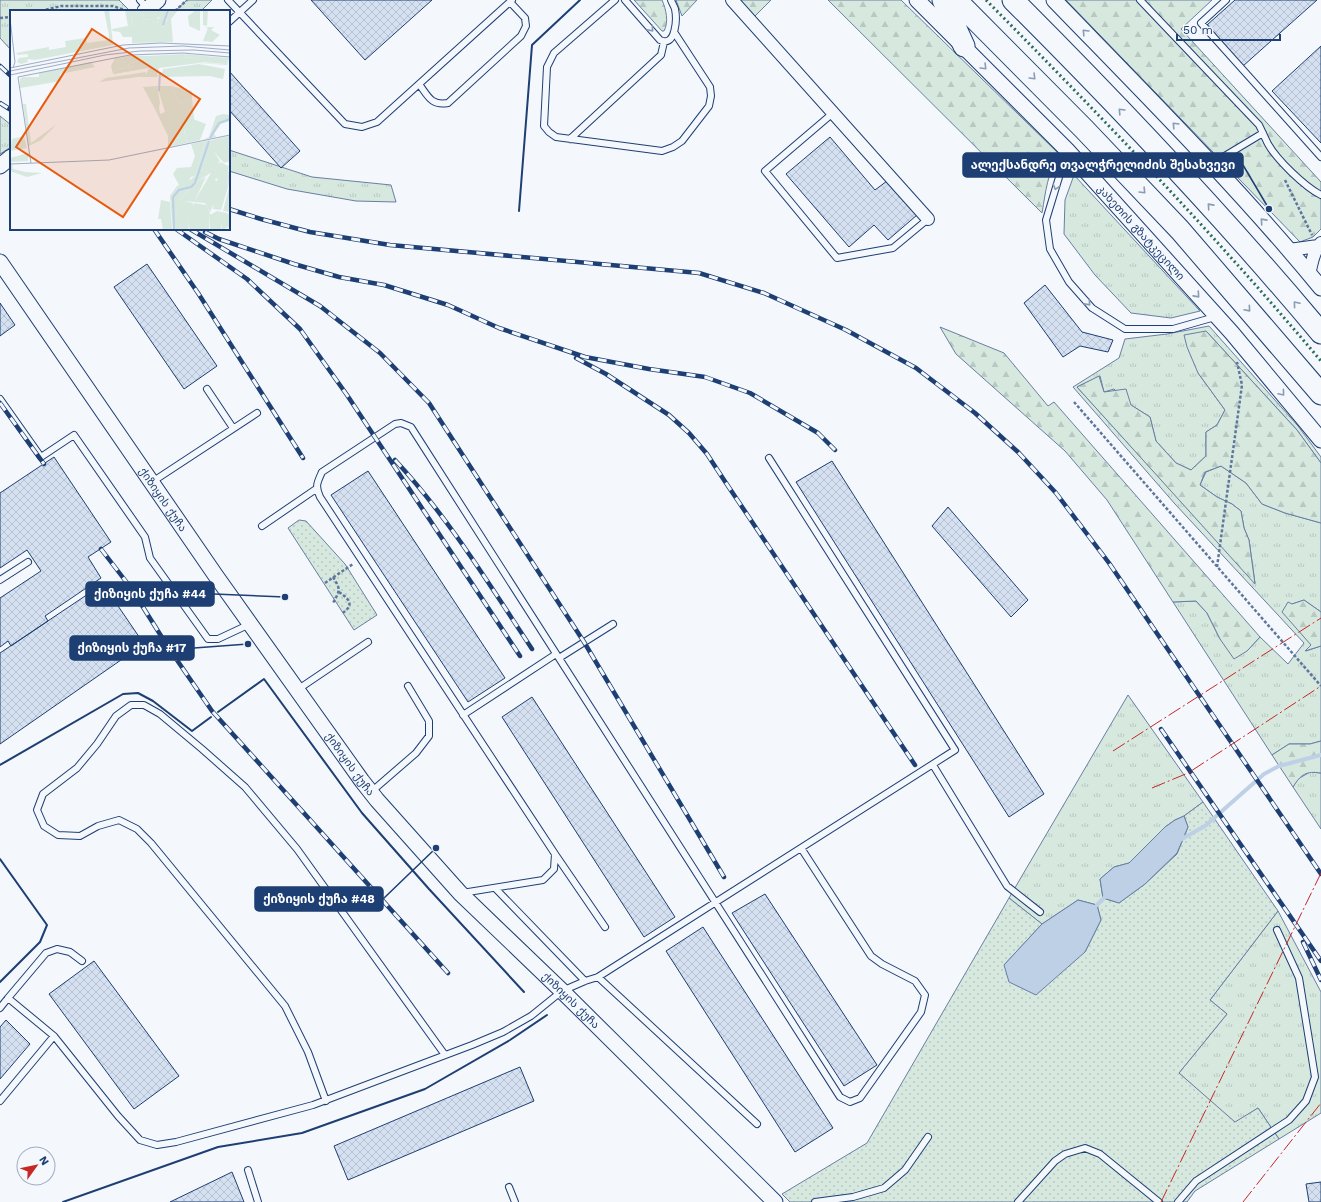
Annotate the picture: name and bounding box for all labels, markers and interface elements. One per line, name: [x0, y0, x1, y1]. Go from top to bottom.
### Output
inset map: [10, 10, 230, 230]
scale bar: [1177, 16, 1280, 42]
text: 50 m: [1183, 23, 1213, 37]
one-way arrow: [646, 25, 653, 32]
one-way arrow: [1082, 29, 1090, 37]
one-way arrow: [979, 62, 987, 70]
one-way arrow: [1028, 72, 1036, 80]
one-way arrow: [1118, 108, 1126, 116]
one-way arrow: [1173, 122, 1180, 130]
callout: ალექსანდრე თვალჭრელიძის შესახვევი: [963, 153, 1243, 177]
text: ალექსანდრე თვალჭრელიძის შესახვევი: [971, 158, 1235, 173]
street label: კახეთის გზატკეცილი: [1095, 182, 1187, 283]
one-way arrow: [1052, 184, 1061, 191]
one-way arrow: [1138, 186, 1146, 194]
one-way arrow: [1207, 203, 1215, 211]
one-way arrow: [1261, 218, 1268, 226]
one-way arrow: [1192, 290, 1199, 298]
one-way arrow: [1083, 298, 1090, 306]
one-way arrow: [1293, 301, 1300, 308]
one-way arrow: [1243, 304, 1250, 311]
one-way arrow: [1278, 388, 1285, 395]
street label: ქიზიყის ქუჩა: [136, 465, 189, 534]
callout: ქიზიყის ქუჩა #44: [86, 582, 214, 606]
text: ქიზიყის ქუჩა #44: [94, 587, 206, 601]
callout: ქიზიყის ქუჩა #17: [70, 636, 194, 660]
text: ქიზიყის ქუჩა #17: [78, 641, 186, 655]
street label: ქიზიყის ქუჩა: [323, 730, 377, 798]
callout: ქიზიყის ქუჩა #48: [255, 887, 383, 911]
text: ქიზიყის ქუჩა #48: [263, 892, 375, 906]
street label: ქიზიყის ქუჩა: [539, 970, 602, 1031]
north arrow: [16, 1146, 56, 1186]
text: N: [36, 1154, 52, 1168]

